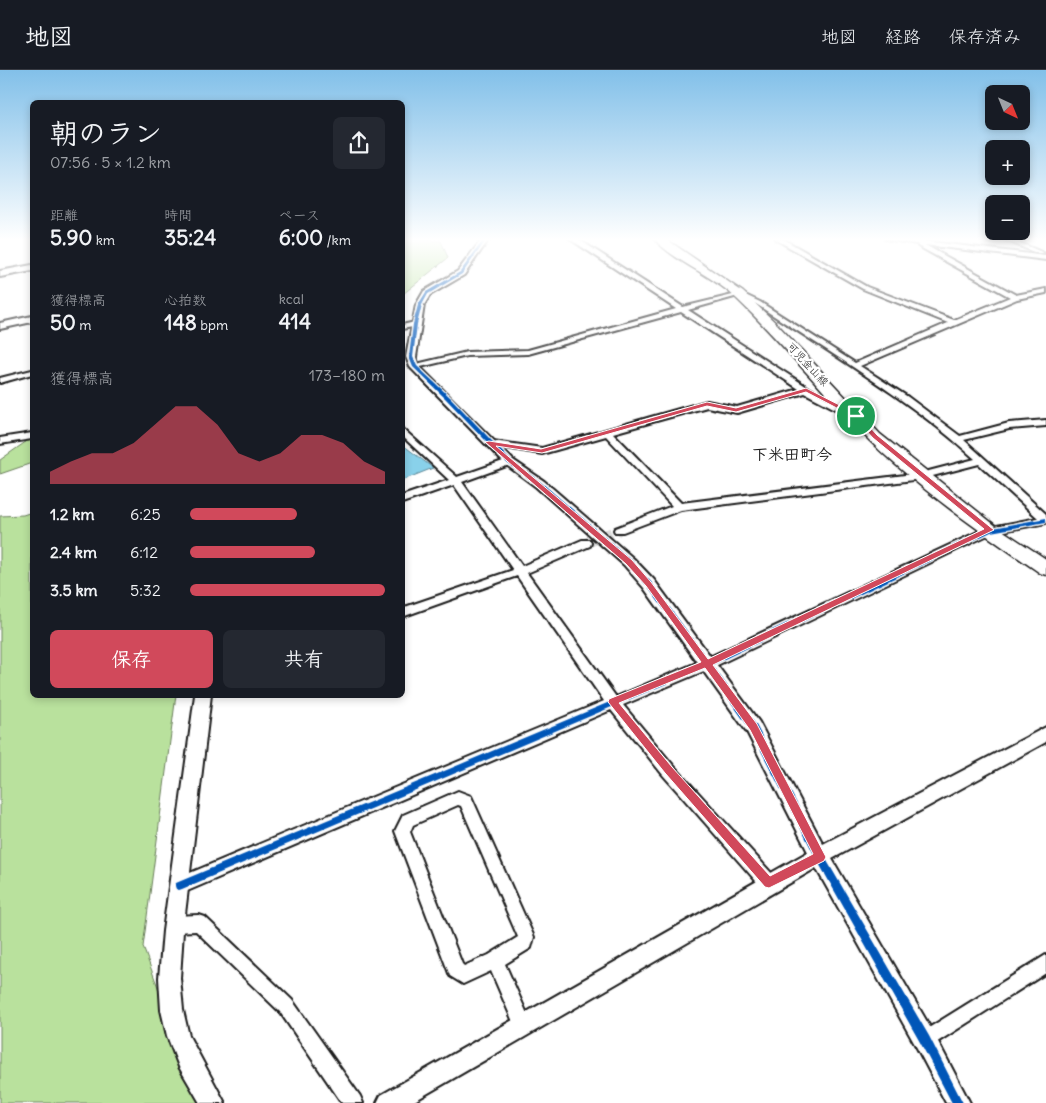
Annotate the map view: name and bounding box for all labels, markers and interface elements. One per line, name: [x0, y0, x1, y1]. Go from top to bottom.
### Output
text: 地図: [25, 21, 73, 51]
text: 地図: [821, 25, 857, 48]
text: 経路: [885, 25, 921, 48]
text: 保存済み: [949, 25, 1021, 48]
north arrow: [985, 85, 1030, 130]
map controls: [985, 85, 1030, 240]
text: 朝のラン: [50, 115, 162, 151]
button: share: [333, 117, 385, 169]
button: +: [985, 140, 1030, 185]
text: 07:56 · 5 × 1.2 km: [50, 152, 171, 172]
button: −: [985, 195, 1030, 240]
text: 距離: [50, 206, 78, 224]
text: 時間: [164, 206, 192, 224]
text: ペース: [279, 206, 320, 224]
text: 5.90: [50, 224, 92, 251]
text: 35:24: [164, 224, 216, 251]
text: 6:00: [279, 224, 323, 251]
text: km: [92, 231, 115, 249]
text: /km: [323, 231, 351, 249]
text: kcal: [279, 290, 304, 308]
text: 獲得標高: [50, 291, 106, 309]
text: 心拍数: [164, 291, 206, 309]
text: 414: [279, 308, 311, 335]
text: 50: [50, 309, 76, 336]
text: 148: [164, 309, 197, 336]
text: m: [76, 316, 92, 334]
text: bpm: [197, 316, 228, 334]
street label: 可児金山線: [784, 339, 832, 389]
text: 173–180 m: [309, 365, 385, 385]
text: 獲得標高: [50, 368, 114, 388]
pin: [835, 395, 877, 437]
icon: arrive: [842, 402, 870, 430]
district label: 下米田町今: [752, 444, 832, 464]
text: 1.2 km: [50, 504, 94, 524]
text: 6:25: [130, 504, 161, 524]
text: 2.4 km: [50, 542, 97, 562]
text: 6:12: [130, 542, 158, 562]
text: 3.5 km: [50, 580, 98, 600]
text: 5:32: [130, 580, 161, 600]
button: 保存: [50, 630, 213, 688]
button: 共有: [223, 630, 385, 688]

